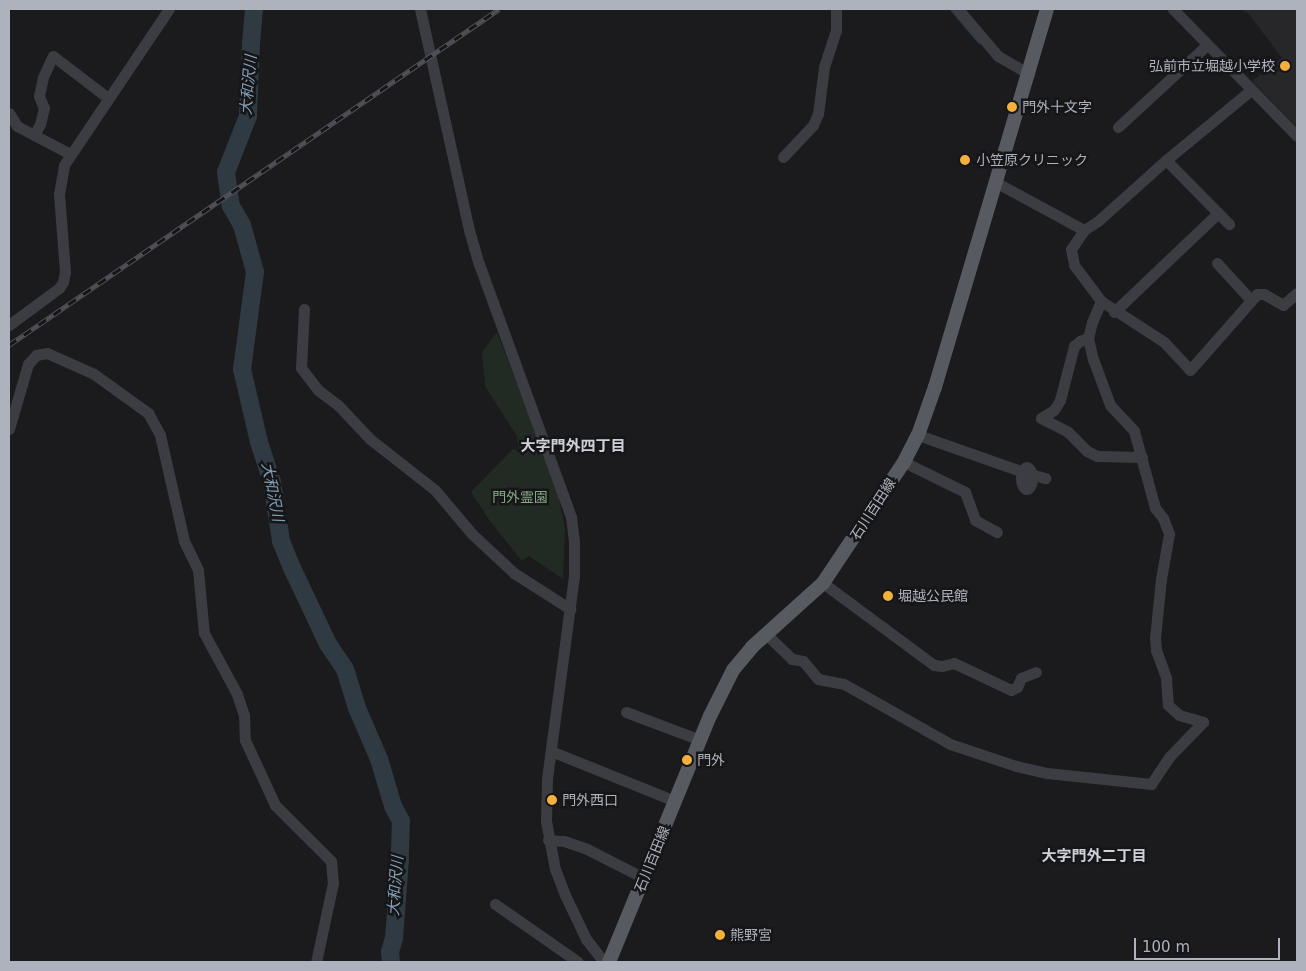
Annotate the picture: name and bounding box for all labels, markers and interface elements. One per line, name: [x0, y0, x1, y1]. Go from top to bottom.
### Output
water label: 大和沢川: [237, 54, 261, 116]
place label: 弘前市立堀越小学校: [1149, 58, 1275, 74]
marker: 弘前市立堀越小学校: [1279, 60, 1291, 72]
place label: 門外十文字: [1022, 99, 1092, 115]
marker: 門外十文字: [1006, 101, 1018, 113]
place label: 小笠原クリニック: [976, 152, 1088, 168]
marker: 小笠原クリニック: [958, 153, 972, 167]
district label: 大字門外四丁目: [521, 438, 625, 456]
water label: 大和沢川: [257, 461, 287, 523]
street label: 石川百田線: [847, 475, 899, 543]
park label: 門外霊園: [492, 489, 548, 505]
place label: 堀越公民館: [898, 588, 968, 604]
marker: 堀越公民館: [882, 590, 894, 602]
place label: 門外: [697, 752, 725, 768]
marker: 門外: [681, 754, 693, 766]
place label: 門外西口: [562, 792, 618, 808]
marker: 門外西口: [546, 794, 558, 806]
street label: 石川百田線: [631, 823, 673, 895]
district label: 大字門外二丁目: [1042, 848, 1146, 866]
water label: 大和沢川: [385, 855, 407, 917]
place label: 熊野宮: [730, 927, 772, 943]
scale bar: [1136, 928, 1282, 960]
marker: 熊野宮: [714, 929, 726, 941]
text: 100 m: [1142, 938, 1190, 956]

